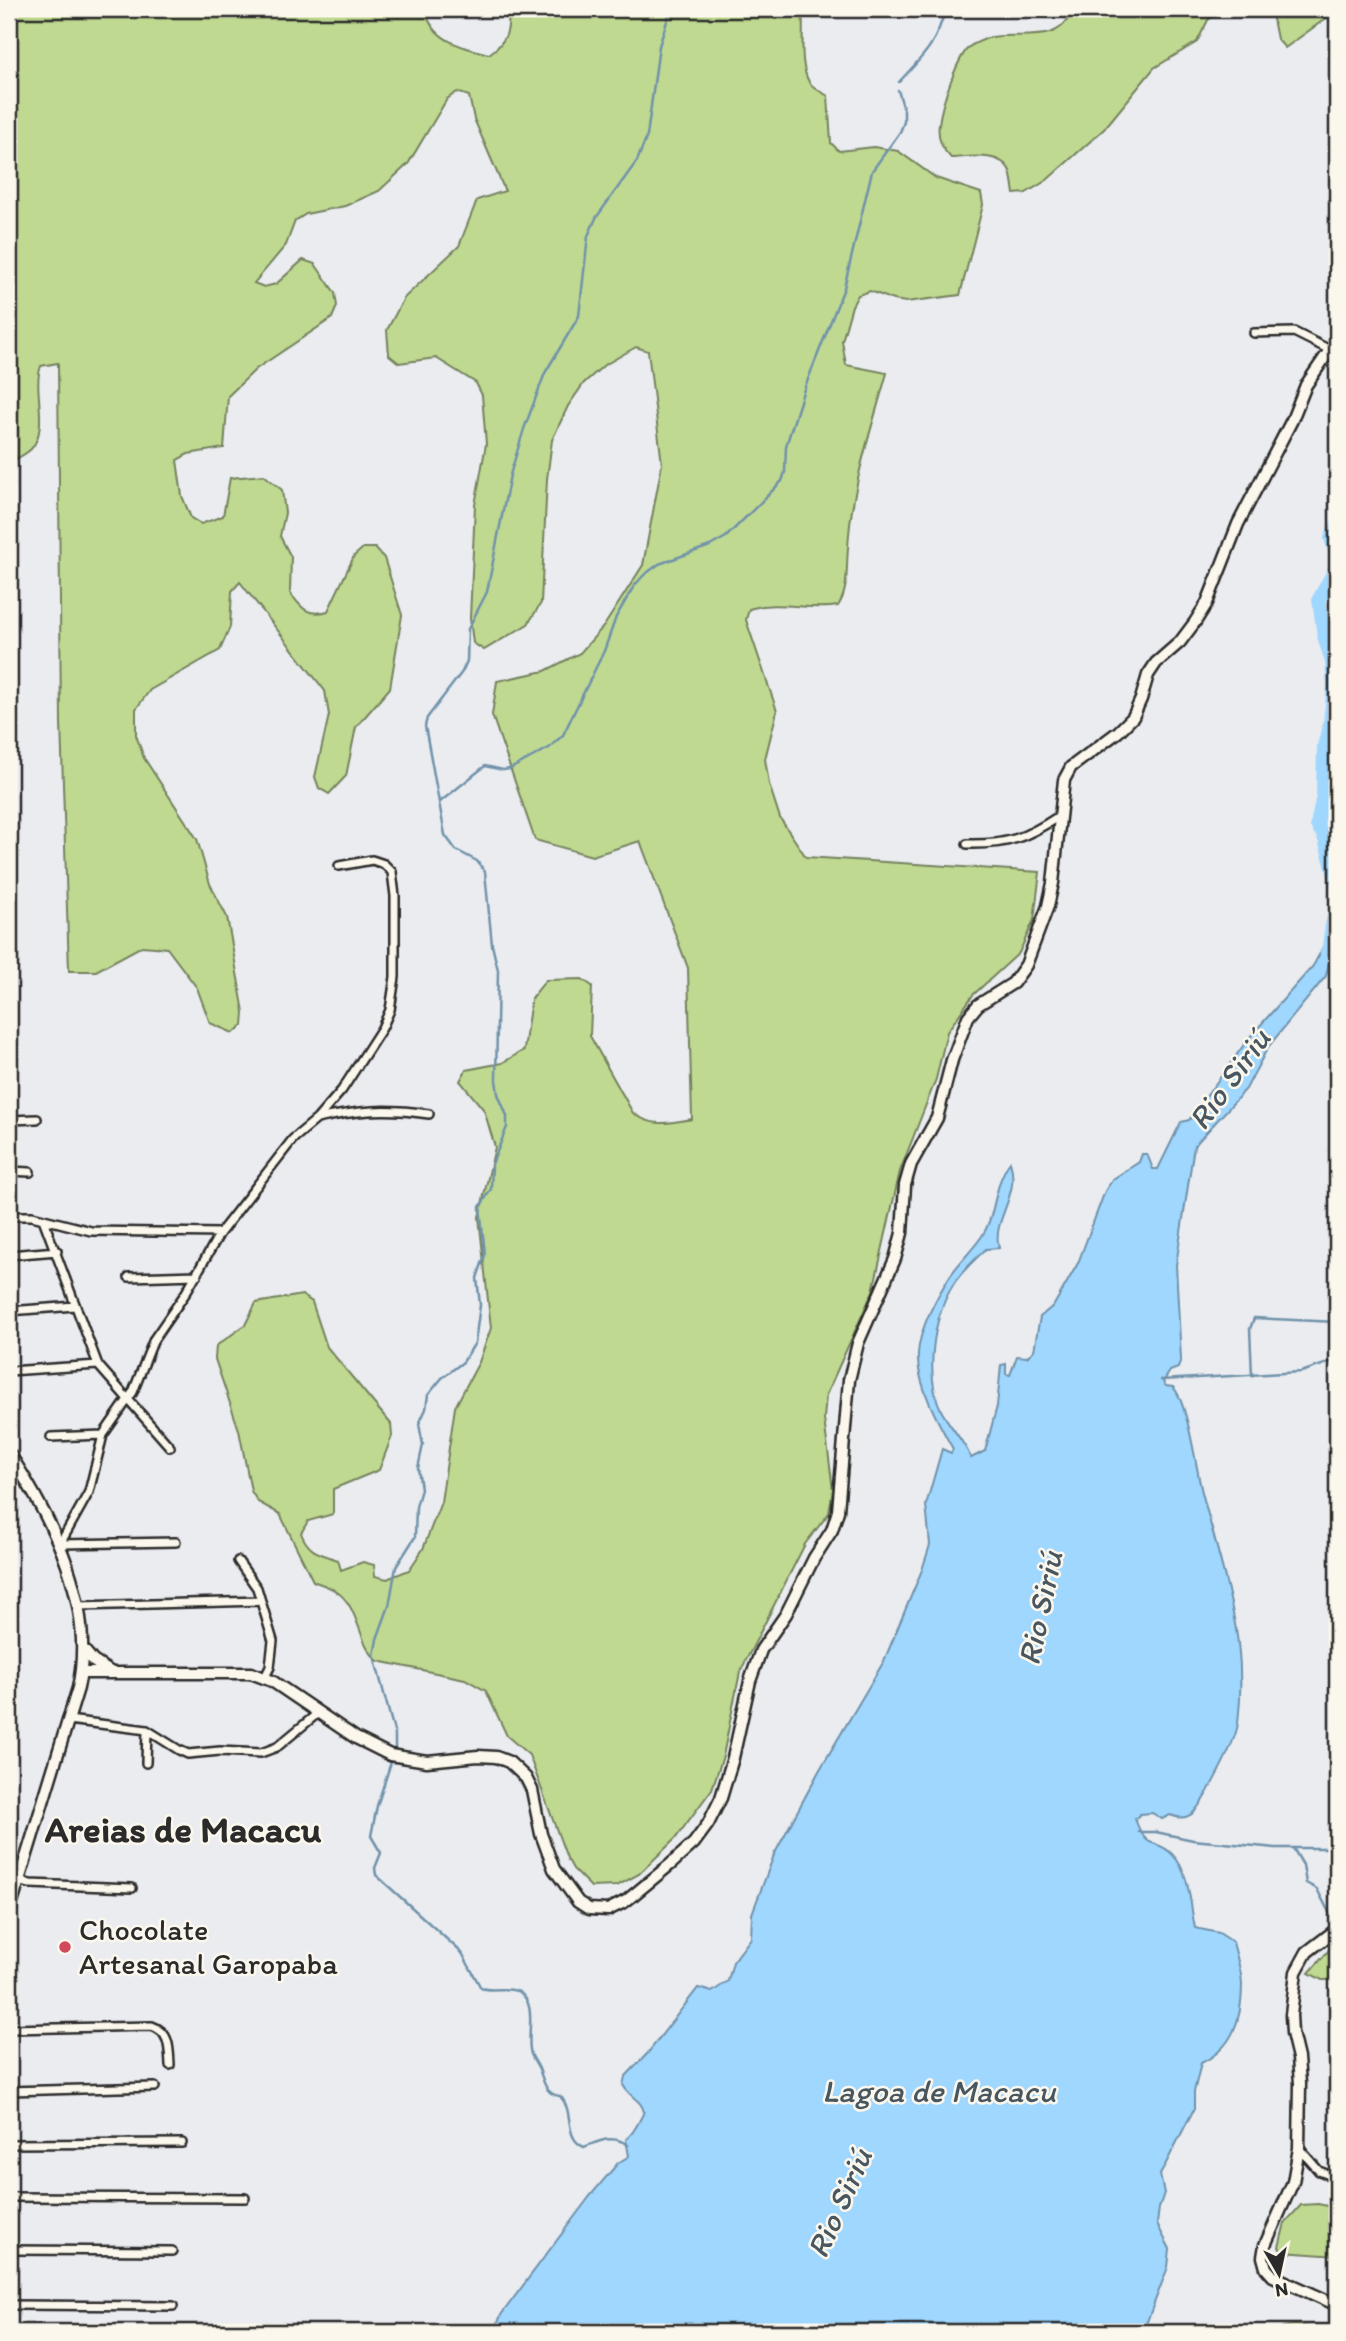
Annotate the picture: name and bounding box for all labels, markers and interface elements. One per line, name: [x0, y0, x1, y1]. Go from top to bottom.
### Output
water label: Rio Siriú: [1180, 1020, 1279, 1137]
water label: Rio Siriú: [1009, 1546, 1071, 1669]
district label: Areias de Macacu: [45, 1807, 322, 1851]
place label: Chocolate Artesanal Garopaba: [79, 1911, 338, 1982]
marker: Chocolate Artesanal Garopaba: [57, 1939, 73, 1955]
water label: Lagoa de Macacu: [822, 2072, 1057, 2110]
water label: Rio Siriú: [798, 2141, 880, 2264]
north arrow: [1244, 2240, 1314, 2310]
text: N: [1273, 2278, 1290, 2303]

